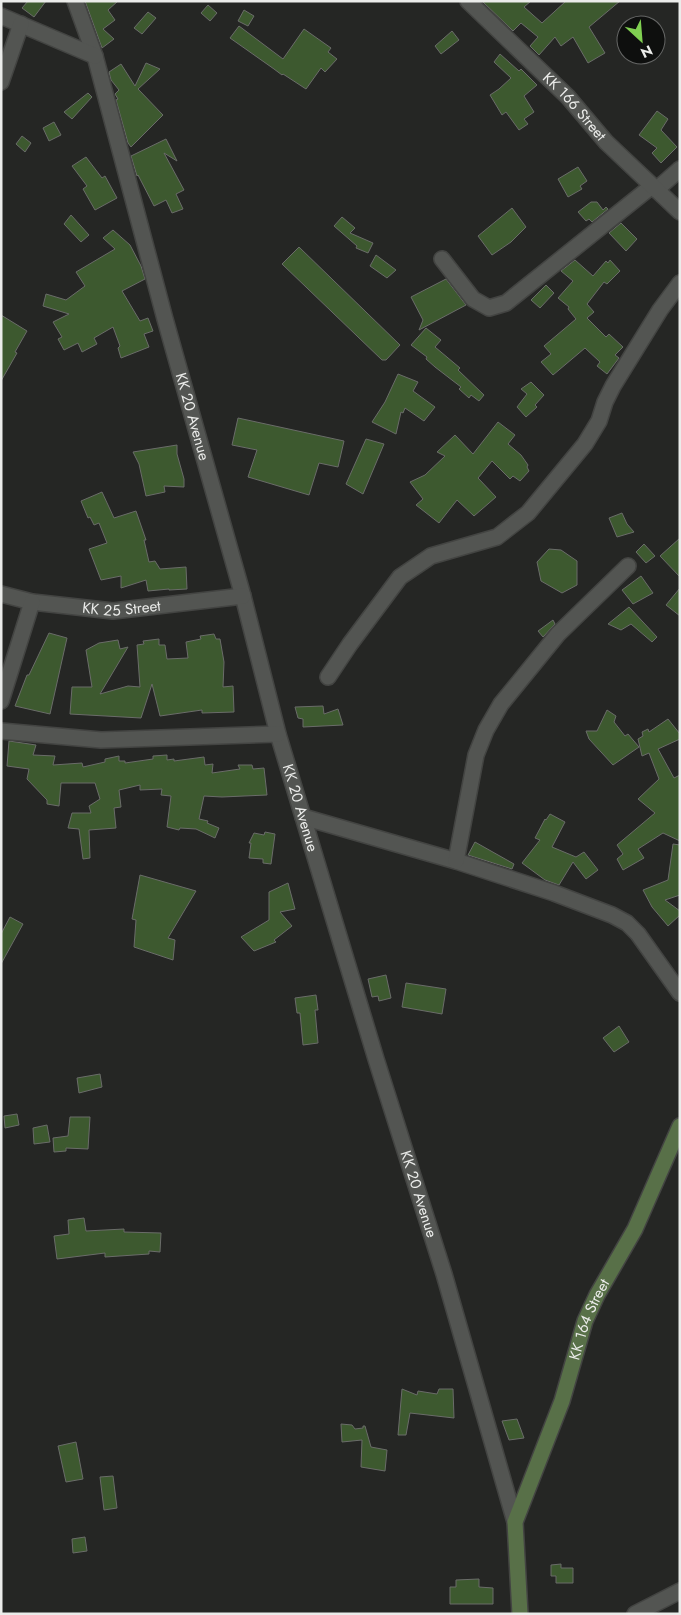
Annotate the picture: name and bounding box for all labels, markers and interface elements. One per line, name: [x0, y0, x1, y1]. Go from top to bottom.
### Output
north arrow: [616, 15, 666, 65]
text: N: [637, 40, 656, 63]
street label: KK 166 Street: [538, 67, 612, 146]
street label: KK 20 Avenue: [170, 370, 215, 463]
street label: KK 25 Street: [81, 595, 162, 622]
street label: KK 20 Avenue: [277, 761, 324, 855]
street label: KK 20 Avenue: [395, 1148, 443, 1241]
street label: KK 164 Street: [563, 1274, 615, 1363]

